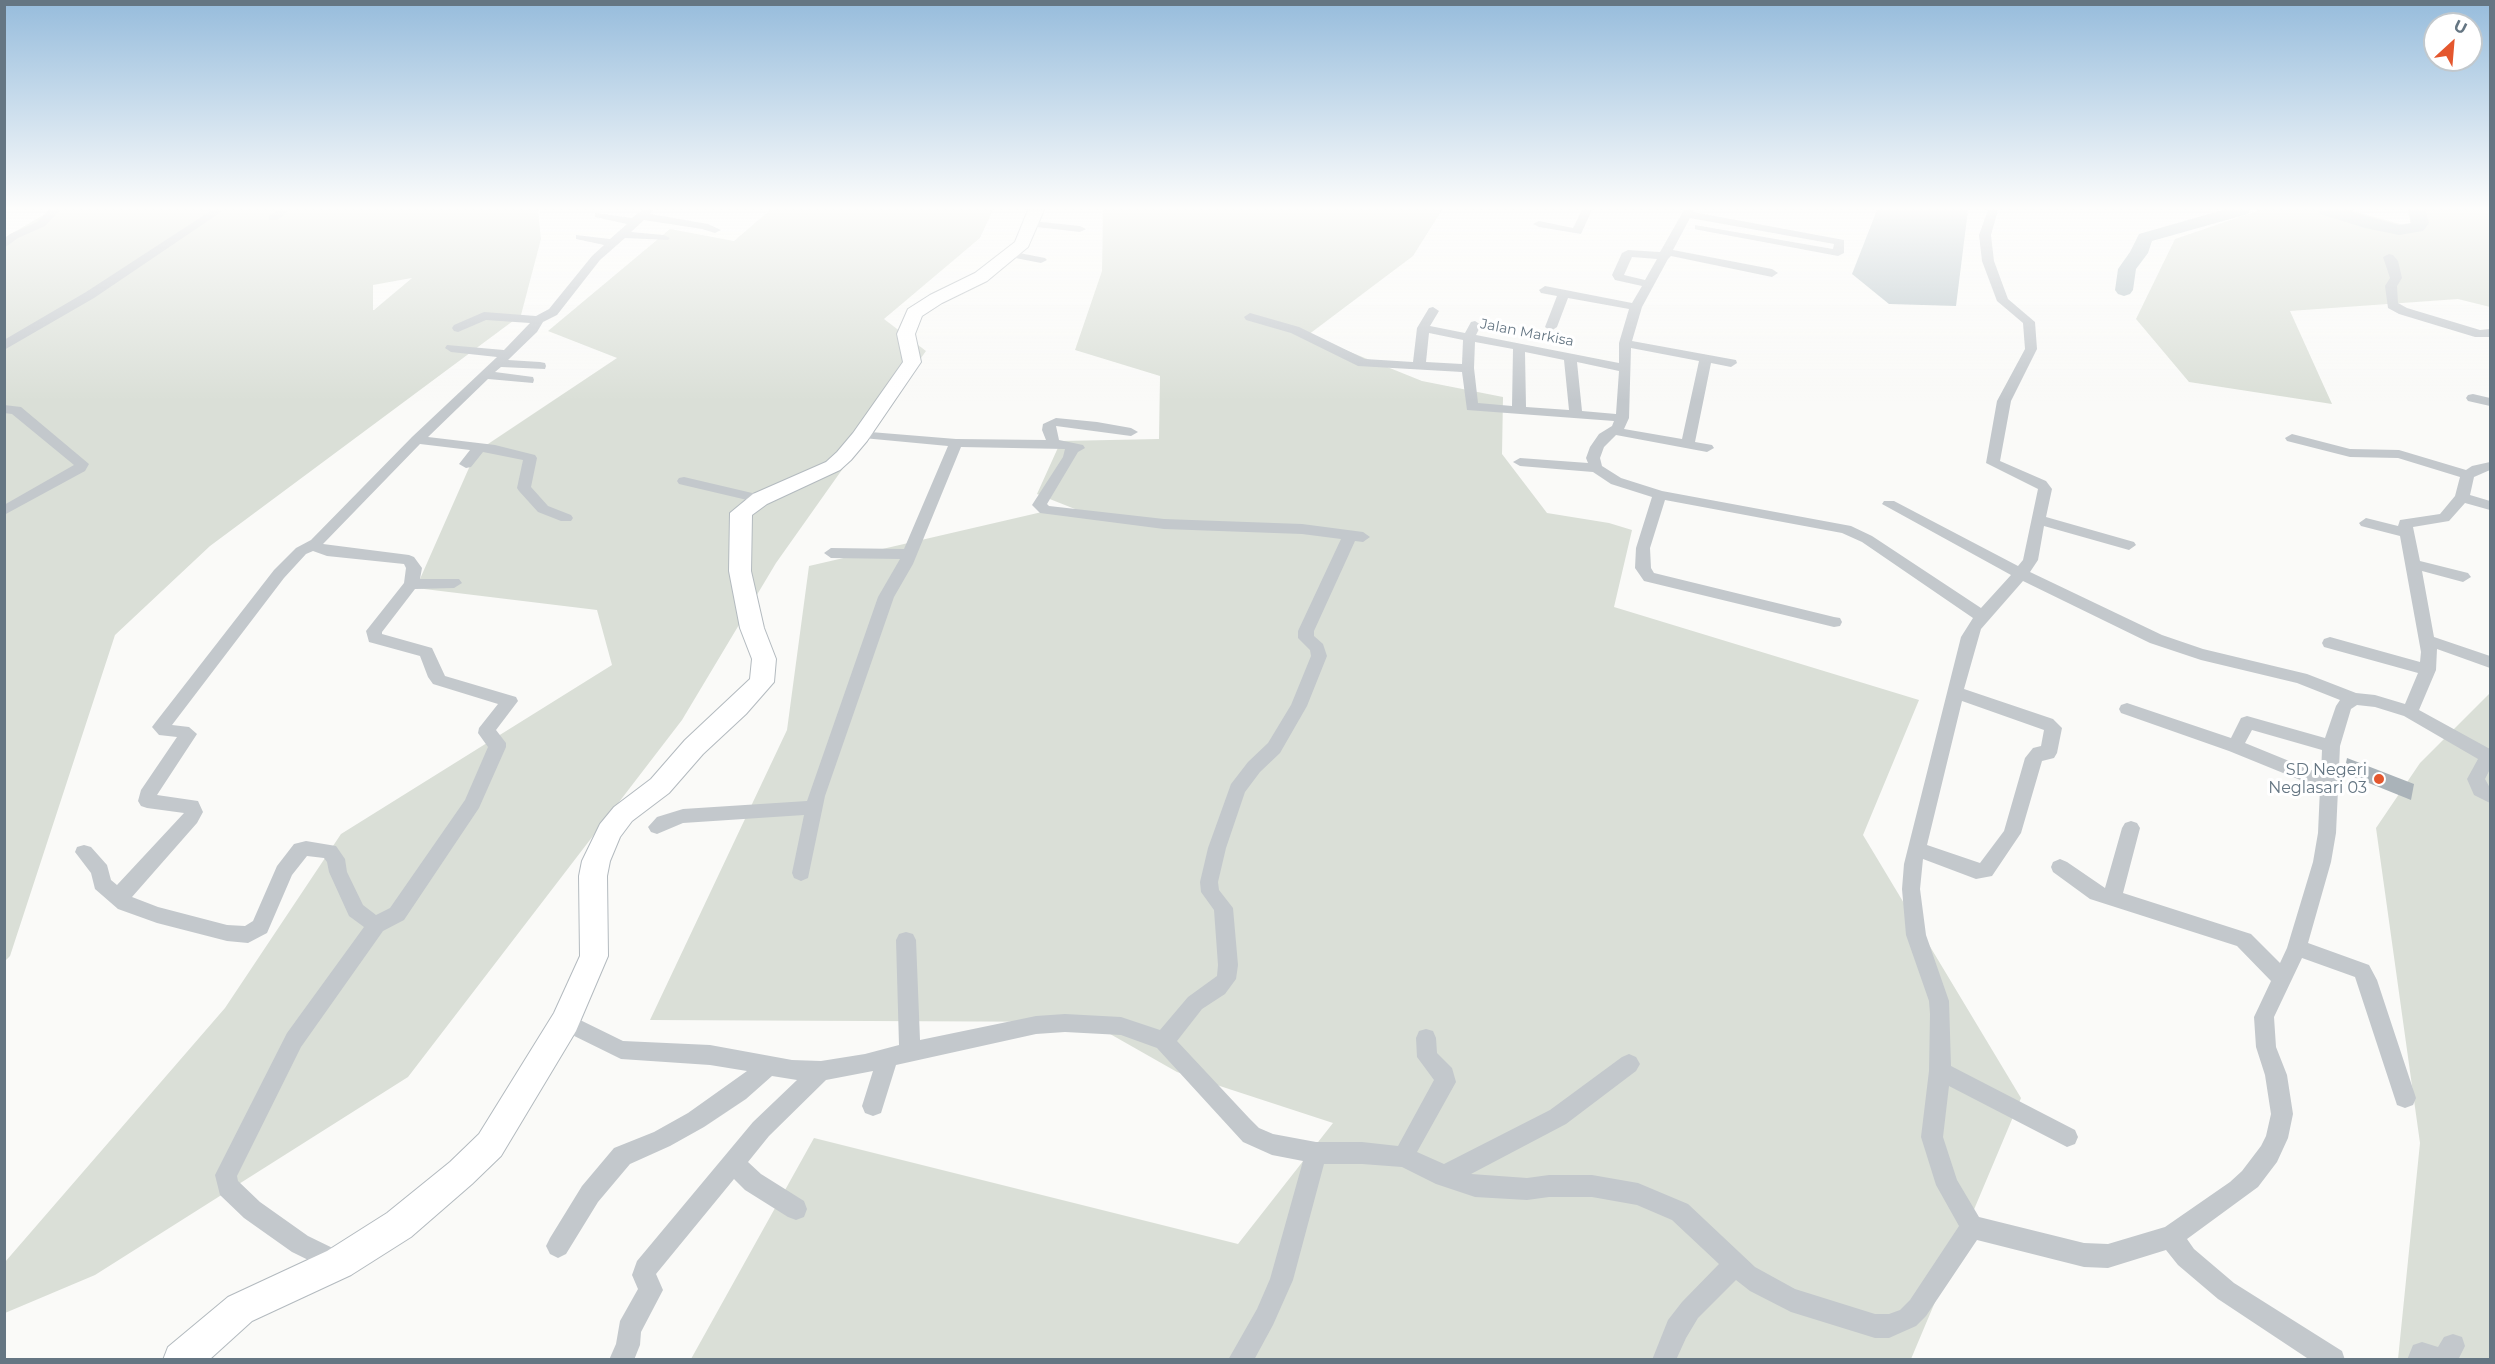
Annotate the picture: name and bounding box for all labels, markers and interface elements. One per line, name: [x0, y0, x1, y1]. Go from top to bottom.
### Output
north arrow: [2423, 12, 2483, 72]
text: U: [2450, 16, 2470, 38]
street label: Jalan Markisa: [1479, 316, 1575, 350]
place label: SD Negeri Neglasari 03: [2268, 760, 2367, 798]
marker: SD Negeri Neglasari 03: [2372, 772, 2386, 786]

